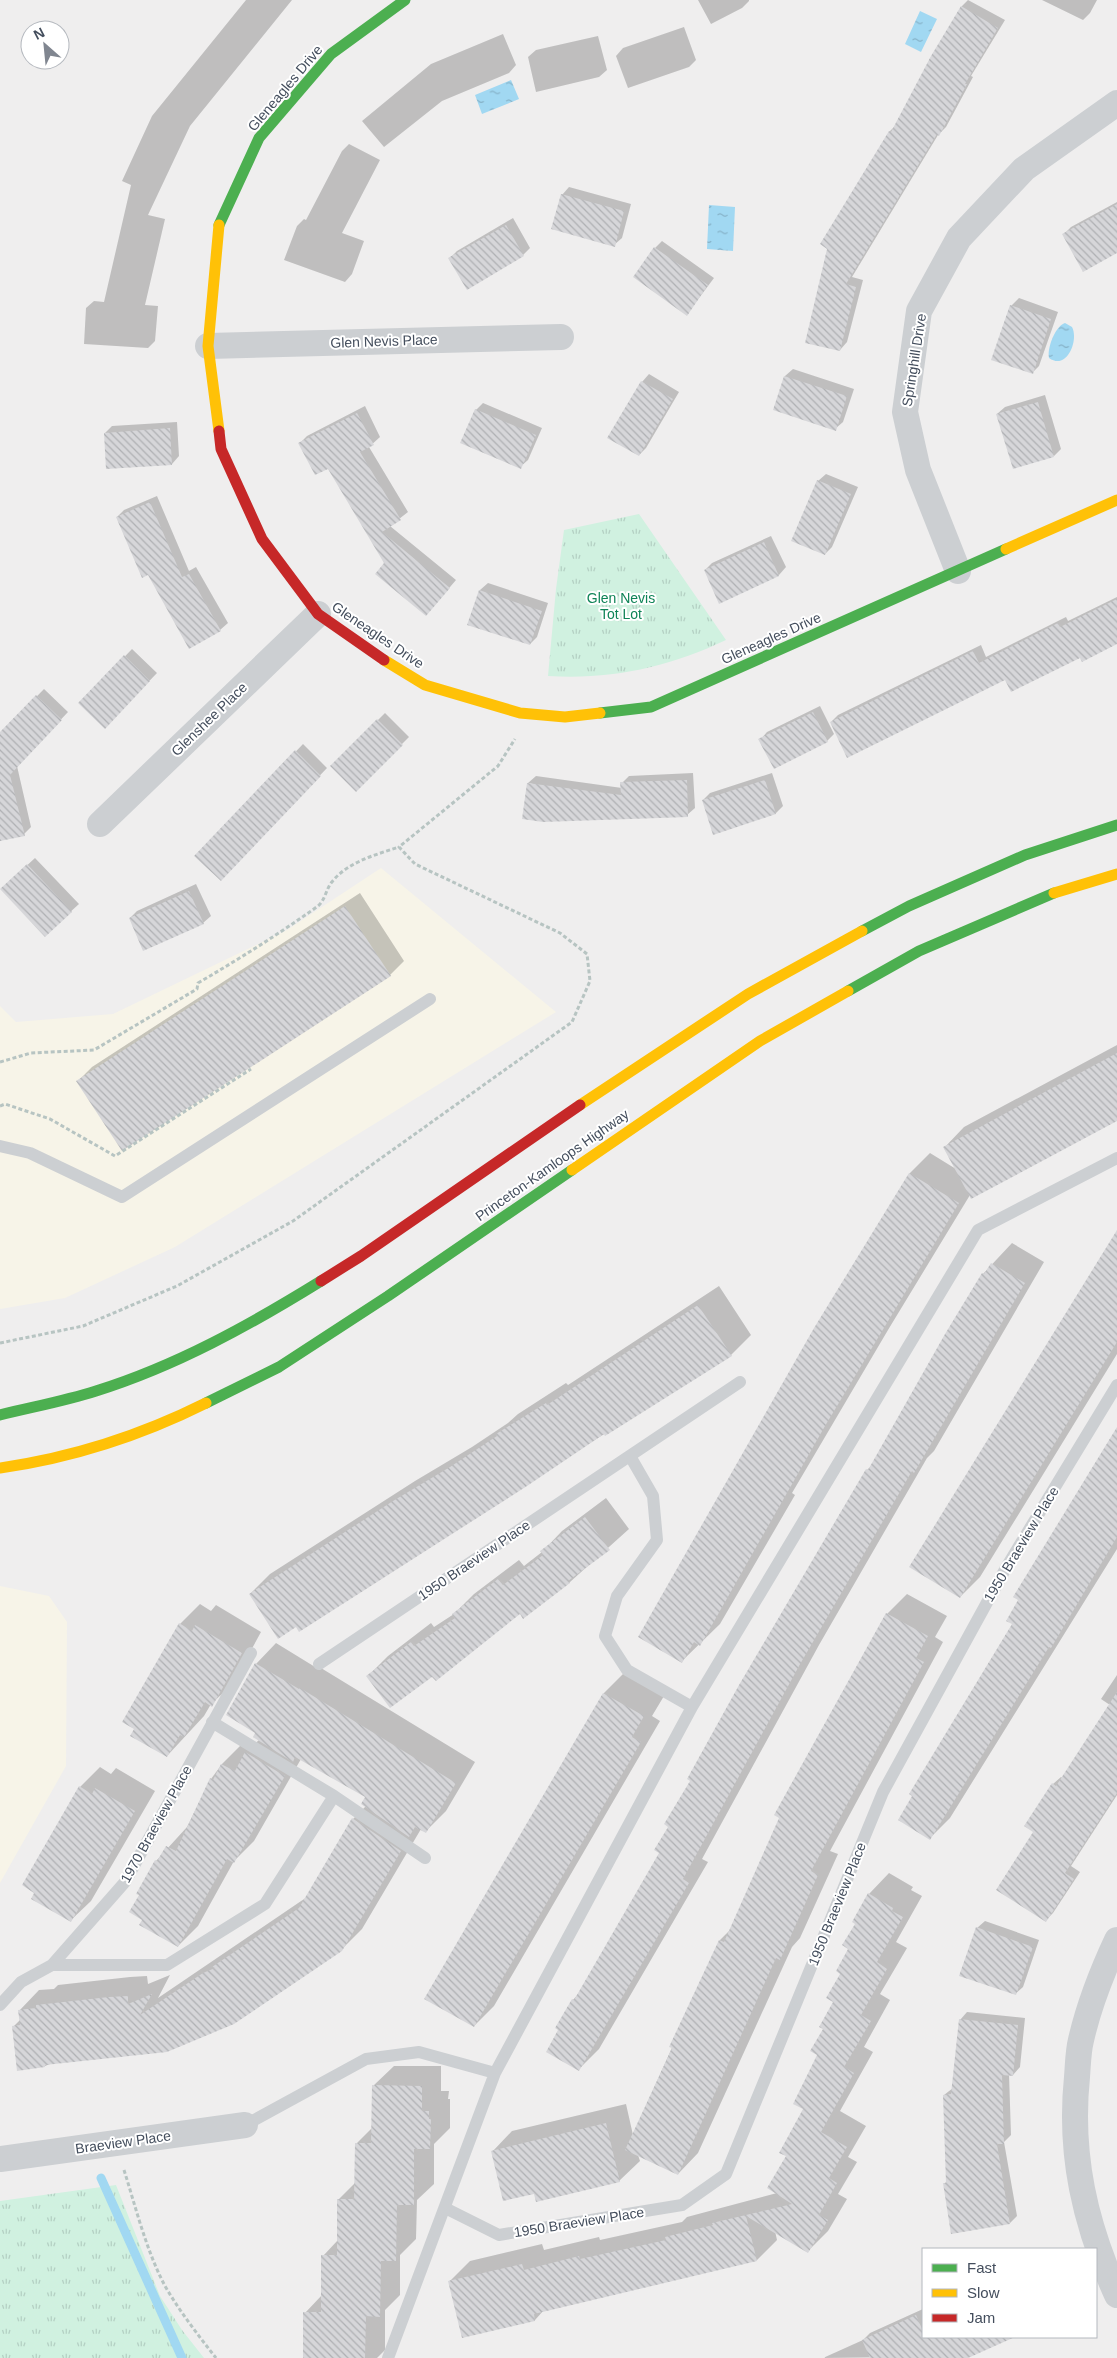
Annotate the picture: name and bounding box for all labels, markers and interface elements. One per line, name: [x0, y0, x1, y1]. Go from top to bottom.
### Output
north arrow: [20, 20, 70, 70]
text: N: [31, 24, 47, 43]
street label: Gleneagles Drive: [244, 42, 326, 134]
street label: Springhill Drive: [899, 312, 929, 408]
street label: Glen Nevis Place: [330, 331, 438, 351]
park label: Glen Nevis Tot Lot: [587, 590, 655, 622]
street label: Gleneagles Drive: [329, 598, 427, 672]
street label: Gleneagles Drive: [719, 609, 823, 667]
street label: Glenshee Place: [168, 679, 250, 759]
street label: Princeton-Kamloops Highway: [472, 1106, 632, 1224]
street label: 1950 Braeview Place: [980, 1483, 1062, 1604]
street label: 1950 Braeview Place: [415, 1516, 533, 1603]
street label: 1970 Braeview Place: [117, 1762, 195, 1885]
street label: 1950 Braeview Place: [805, 1840, 869, 1968]
street label: Braeview Place: [74, 2127, 172, 2157]
street label: 1950 Braeview Place: [513, 2204, 645, 2240]
legend: [922, 2248, 1097, 2338]
text: Fast: [967, 2259, 997, 2276]
text: Slow: [967, 2284, 1000, 2301]
text: Jam: [967, 2309, 995, 2326]

